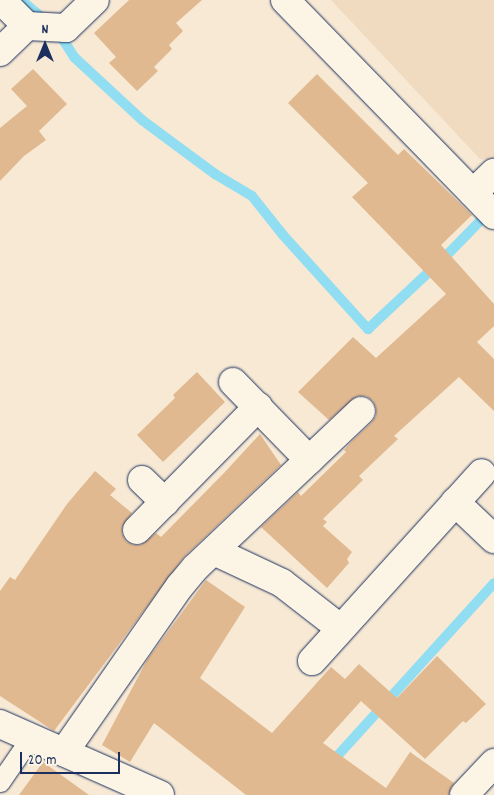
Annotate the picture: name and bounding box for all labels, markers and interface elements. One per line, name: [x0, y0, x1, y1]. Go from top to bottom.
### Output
north arrow: [20, 20, 70, 70]
text: N: [42, 20, 48, 40]
scale bar: [22, 742, 122, 774]
text: 20 m: [28, 750, 56, 772]

